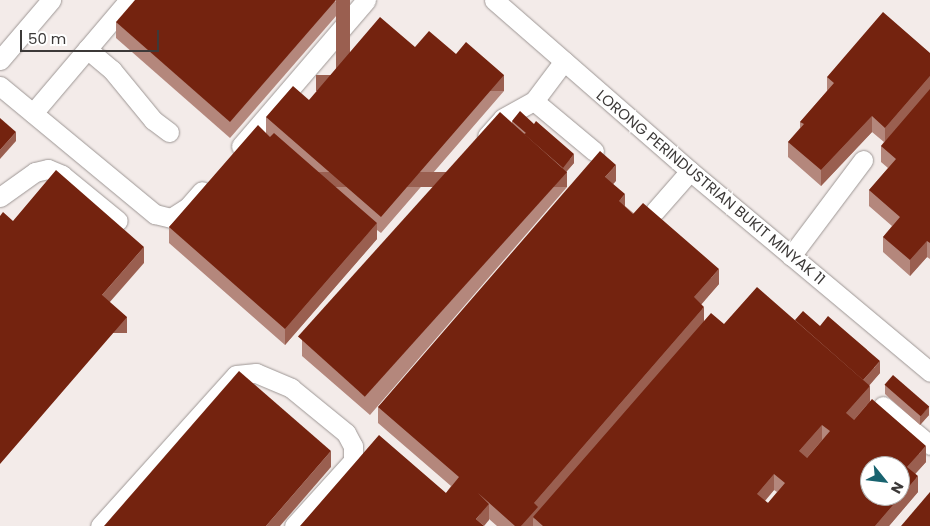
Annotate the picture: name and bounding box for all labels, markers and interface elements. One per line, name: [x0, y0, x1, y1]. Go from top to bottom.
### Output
scale bar: [22, 20, 161, 52]
text: 50 m: [28, 28, 66, 49]
street label: LORONG PERINDUSTRIAN BUKIT MINYAK 11: [593, 86, 829, 288]
north arrow: [860, 456, 910, 506]
text: N: [886, 478, 909, 497]

